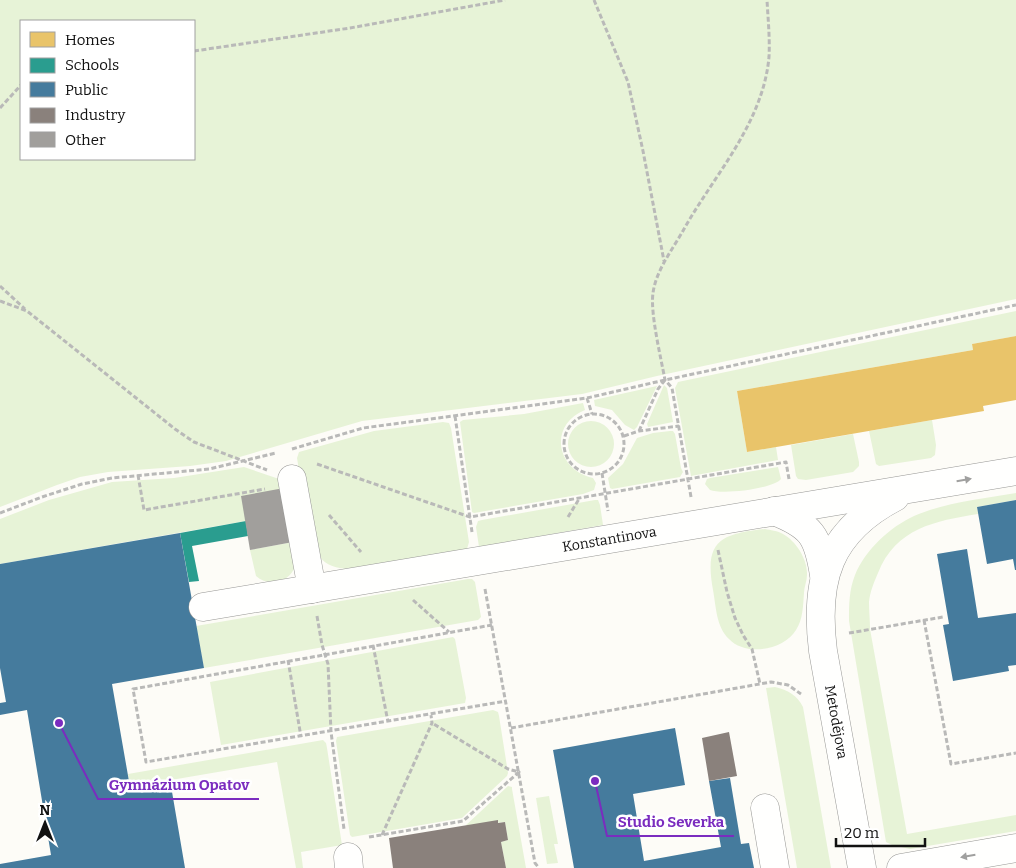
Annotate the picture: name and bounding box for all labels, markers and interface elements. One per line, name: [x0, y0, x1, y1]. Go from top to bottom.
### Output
legend: [20, 20, 195, 160]
text: Homes: [65, 31, 115, 49]
text: Schools: [65, 56, 119, 74]
text: Public: [65, 81, 109, 99]
text: Industry: [65, 106, 125, 124]
text: Other: [65, 131, 106, 149]
one-way arrow: [956, 475, 972, 483]
street label: Konstantinova: [561, 523, 658, 555]
street label: Metodějova: [821, 684, 851, 761]
callout: Gymnázium Opatov: [98, 769, 259, 799]
text: Gymnázium Opatov: [109, 776, 250, 794]
north arrow: [20, 798, 70, 848]
text: N: [40, 802, 51, 819]
callout: Studio Severka: [607, 806, 734, 836]
text: Studio Severka: [618, 813, 725, 831]
scale bar: [836, 816, 925, 848]
text: 20 m: [844, 824, 880, 842]
one-way arrow: [960, 853, 976, 861]

